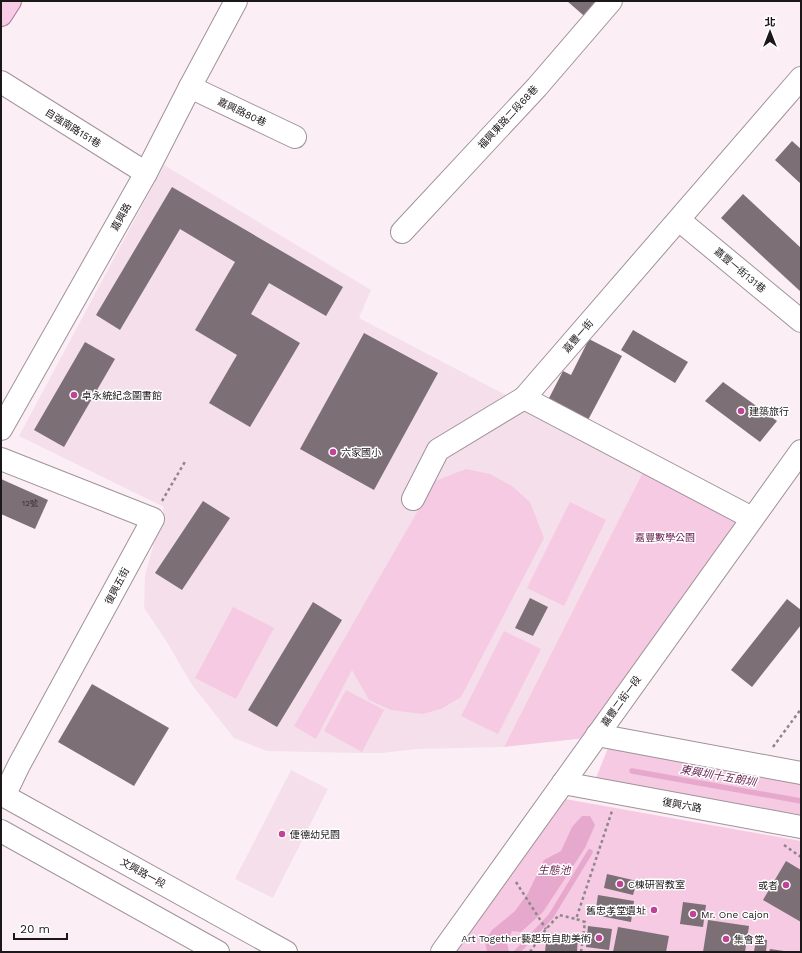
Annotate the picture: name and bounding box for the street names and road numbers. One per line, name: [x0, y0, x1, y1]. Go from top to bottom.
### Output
street label: 福興東路二段68巷: [476, 83, 540, 151]
street label: 嘉興路80巷: [216, 96, 268, 128]
street label: 自強南路151巷: [43, 106, 103, 150]
street label: 嘉興路: [109, 201, 133, 233]
street label: 嘉豐一街131巷: [712, 245, 768, 295]
street label: 嘉豐一街: [561, 317, 595, 355]
street label: 復興五街: [103, 566, 131, 606]
street label: 嘉豐二街一段: [599, 673, 643, 729]
street label: 復興六路: [661, 796, 703, 814]
street label: 文興路一段: [118, 856, 168, 890]

